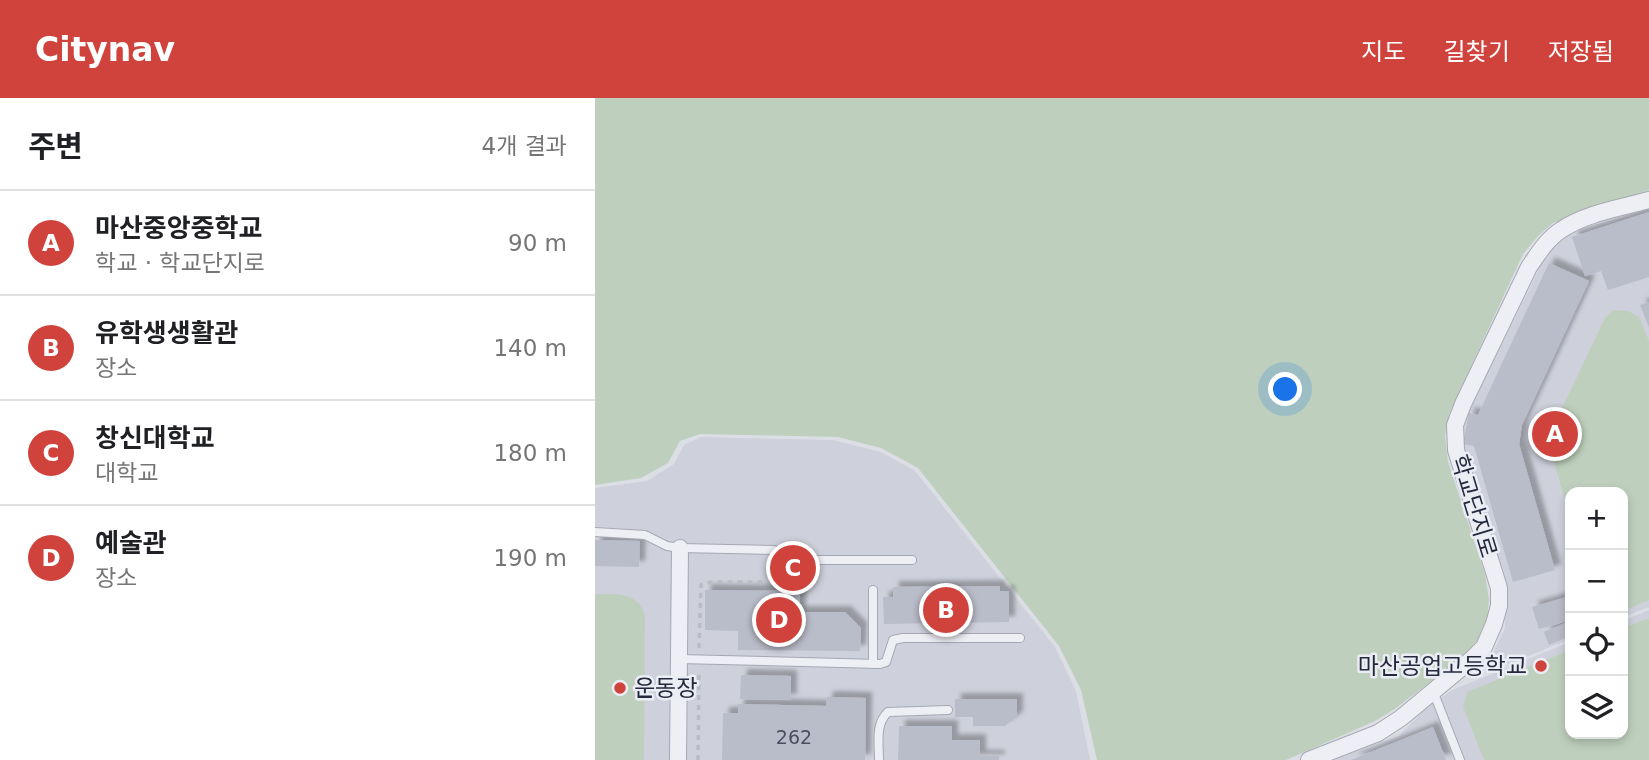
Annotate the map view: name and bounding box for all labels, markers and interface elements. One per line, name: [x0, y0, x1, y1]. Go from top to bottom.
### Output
text: Citynav: [35, 30, 175, 69]
text: 지도: [1361, 38, 1406, 66]
text: 길찾기: [1444, 38, 1510, 66]
text: 저장됨: [1548, 38, 1614, 66]
text: 주변: [28, 129, 83, 164]
text: 4개 결과: [482, 133, 567, 159]
text: 마산중앙중학교: [95, 213, 262, 243]
text: A: [42, 230, 60, 256]
text: 90 m: [508, 230, 567, 256]
text: 학교 · 학교단지로: [95, 250, 265, 276]
text: 유학생생활관: [95, 318, 239, 348]
text: B: [42, 335, 60, 361]
text: 140 m: [493, 335, 567, 361]
text: 장소: [95, 355, 137, 381]
your location: [1268, 372, 1302, 406]
pin: A: [1532, 408, 1578, 460]
text: 창신대학교: [95, 423, 215, 453]
text: C: [43, 440, 59, 466]
text: 180 m: [493, 440, 567, 466]
street label: 학교단지로: [1446, 452, 1502, 560]
text: 대학교: [95, 460, 158, 486]
map controls: [1565, 487, 1628, 739]
button: +: [1565, 487, 1628, 550]
text: 예술관: [95, 528, 167, 558]
pin: C: [770, 542, 816, 594]
text: D: [41, 545, 61, 571]
text: 190 m: [493, 545, 567, 571]
button: −: [1565, 550, 1628, 613]
text: 장소: [95, 565, 137, 591]
pin: B: [923, 584, 969, 636]
pin: D: [756, 594, 802, 646]
button: locate: [1565, 613, 1628, 676]
place label: 마산공업고등학교: [1358, 653, 1527, 679]
marker: 마산공업고등학교: [1533, 658, 1549, 674]
place label: 운동장: [634, 675, 697, 701]
button: layers: [1565, 676, 1628, 739]
marker: 운동장: [612, 680, 628, 696]
house number: 262: [776, 726, 812, 748]

